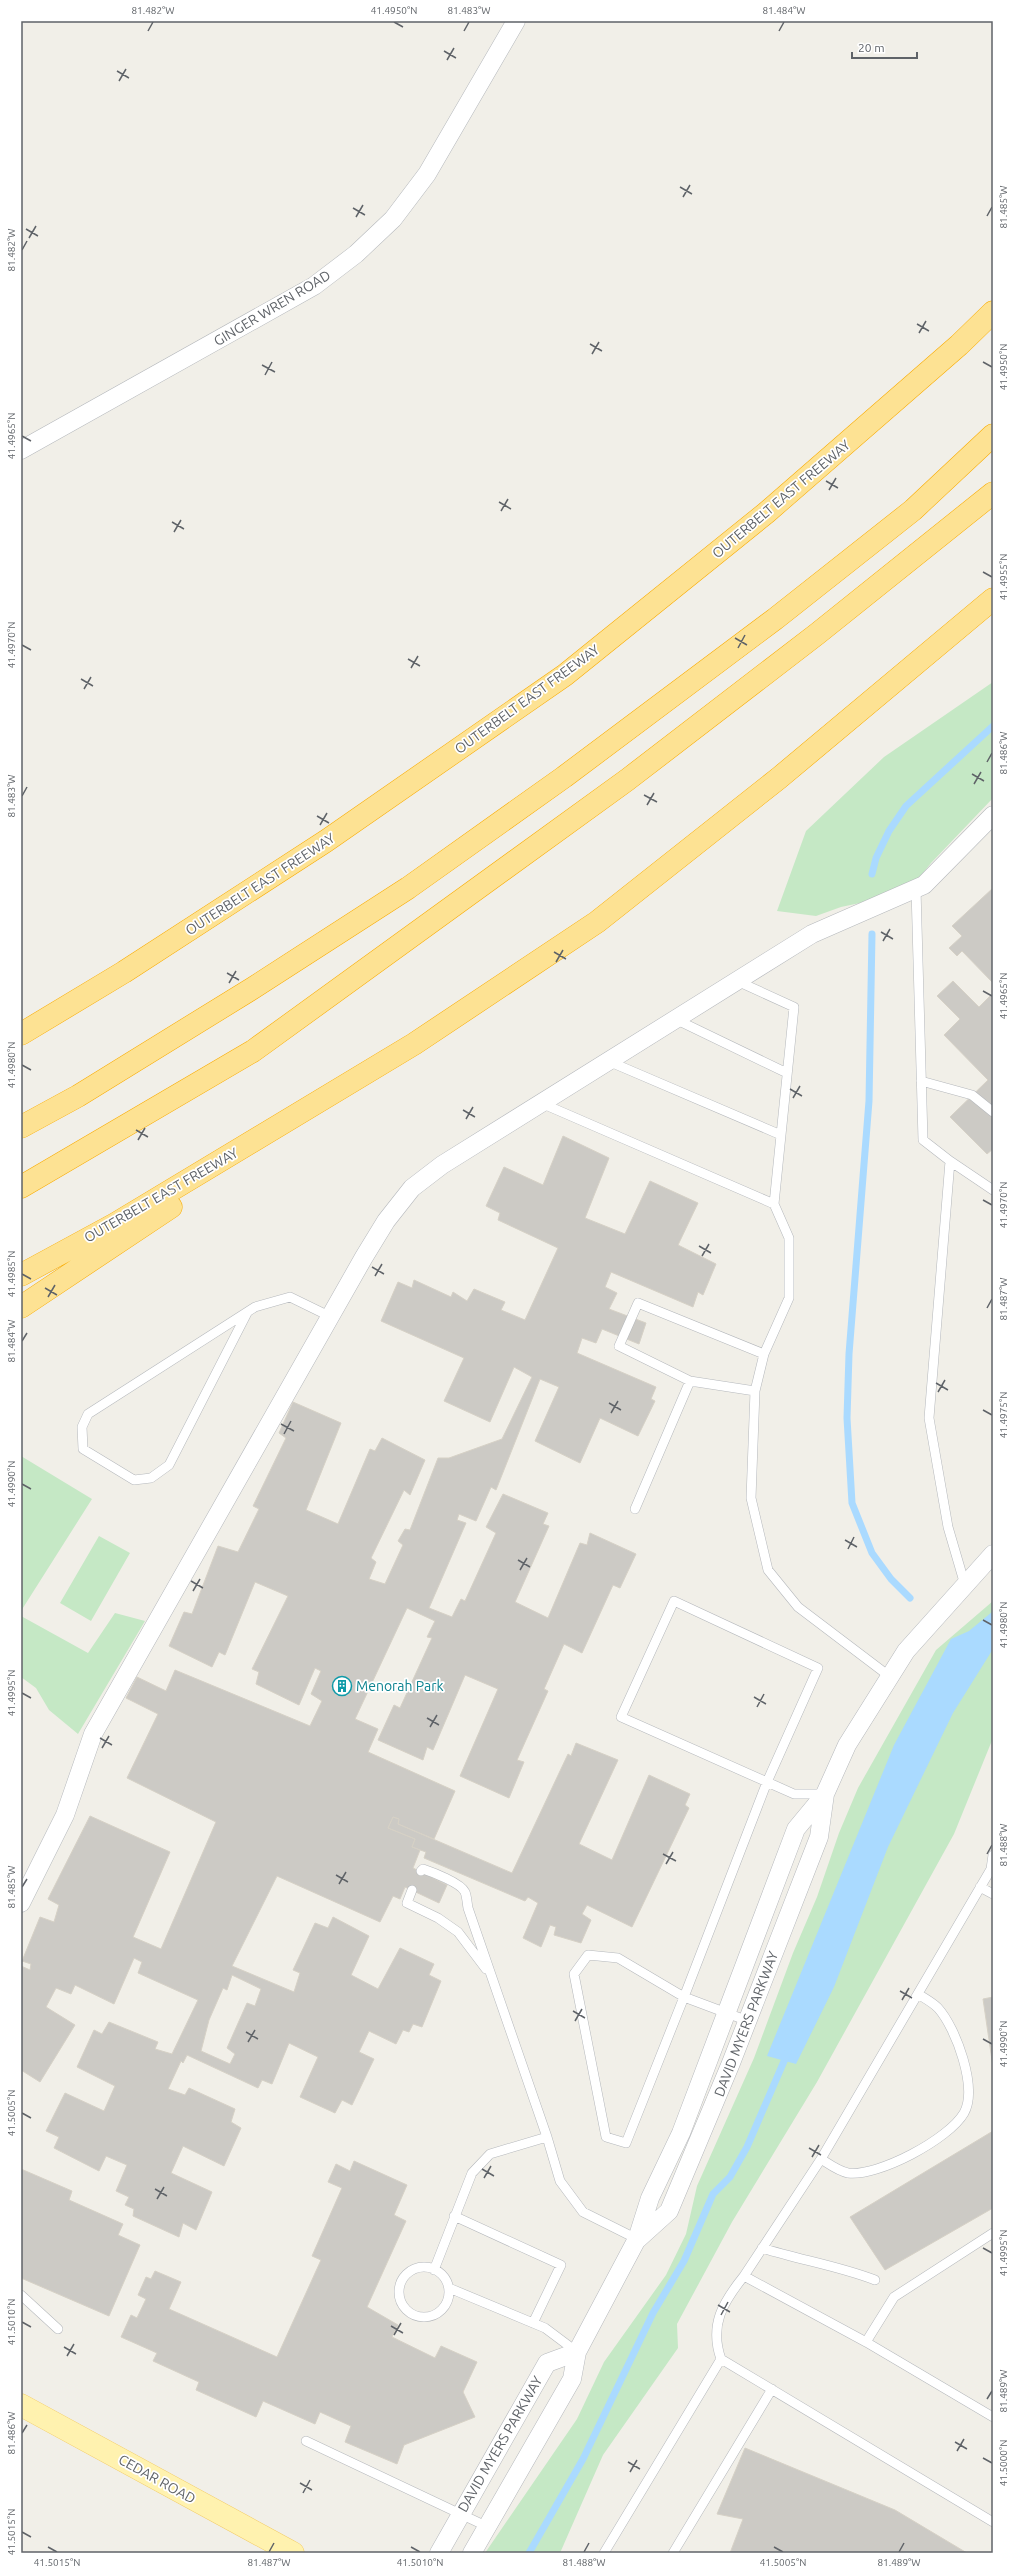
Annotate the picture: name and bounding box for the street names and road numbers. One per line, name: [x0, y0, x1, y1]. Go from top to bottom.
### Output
street label: GINGER WREN ROAD: [211, 267, 333, 349]
street label: OUTERBELT EAST FREEWAY: [709, 437, 853, 561]
street label: OUTERBELT EAST FREEWAY: [452, 641, 602, 757]
street label: OUTERBELT EAST FREEWAY: [182, 830, 338, 938]
street label: OUTERBELT EAST FREEWAY: [81, 1144, 241, 1246]
street label: DAVID MYERS PARKWAY: [711, 1949, 781, 2099]
street label: DAVID MYERS PARKWAY: [454, 2373, 546, 2515]
street label: CEDAR ROAD: [116, 2451, 198, 2507]

